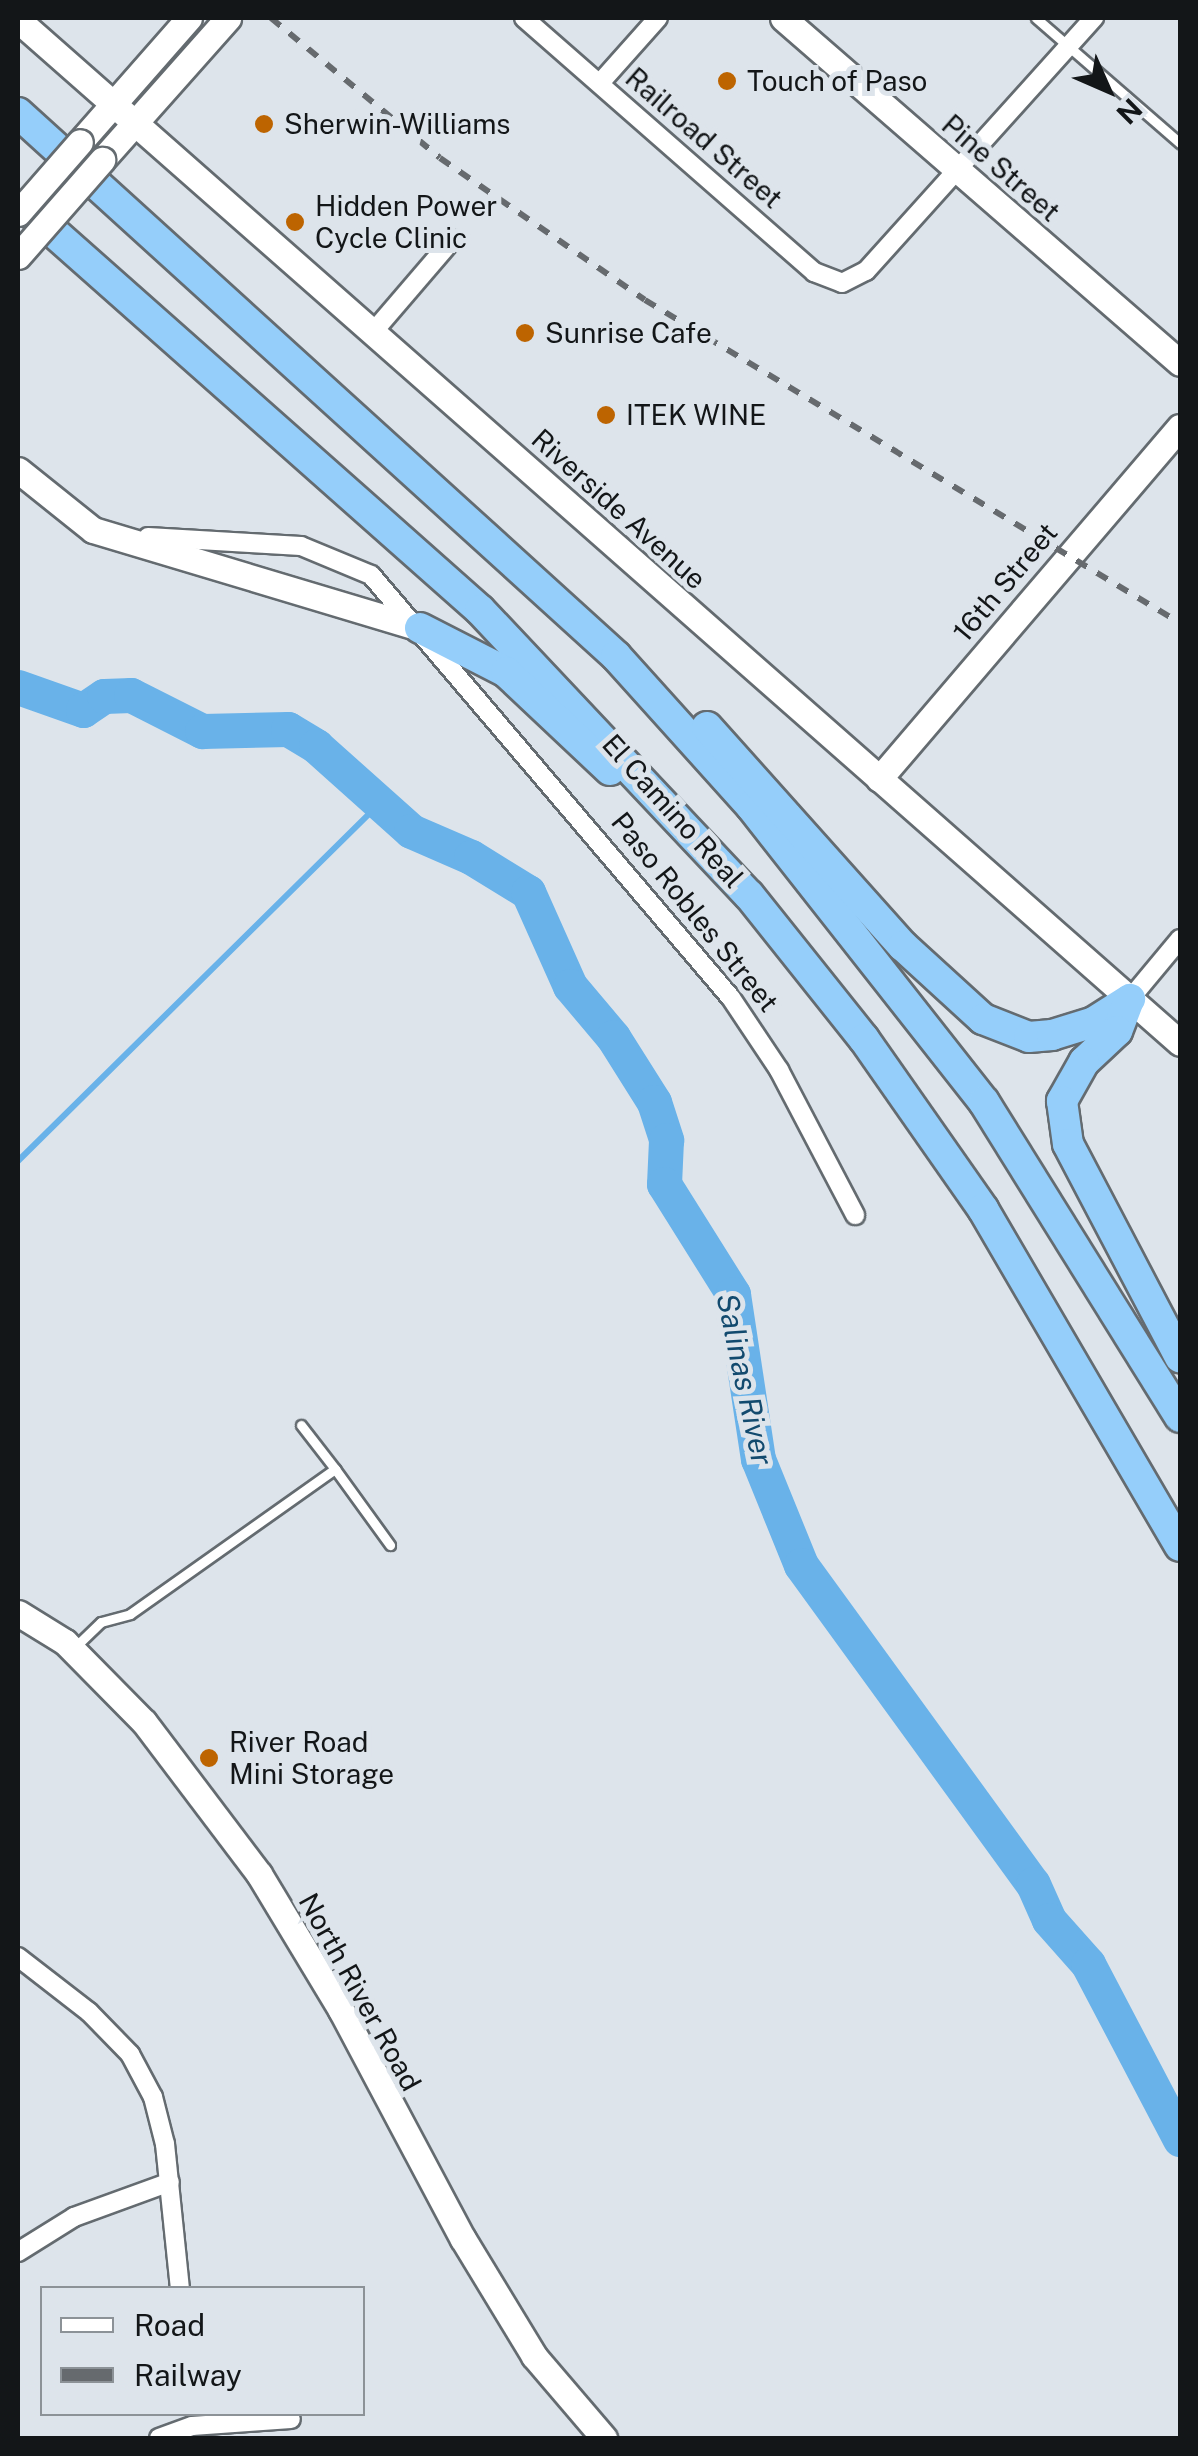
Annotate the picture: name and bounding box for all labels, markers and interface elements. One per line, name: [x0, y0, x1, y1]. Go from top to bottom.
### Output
north arrow: [1058, 40, 1158, 140]
street label: Railroad Street: [619, 61, 789, 215]
place label: Touch of Paso: [747, 64, 928, 98]
marker: Touch of Paso: [716, 70, 738, 92]
text: N: [1110, 92, 1149, 131]
place label: Sherwin-Williams: [284, 107, 510, 141]
street label: Pine Street: [935, 108, 1067, 228]
marker: Sherwin-Williams: [253, 113, 275, 135]
place label: Hidden Power Cycle Clinic: [315, 189, 497, 255]
marker: Hidden Power Cycle Clinic: [284, 211, 306, 233]
place label: Sunrise Cafe: [545, 316, 712, 350]
marker: Sunrise Cafe: [514, 322, 536, 344]
place label: ITEK WINE: [626, 398, 767, 432]
marker: ITEK WINE: [595, 404, 617, 426]
street label: Riverside Avenue: [525, 422, 713, 596]
street label: 16th Street: [946, 516, 1064, 648]
street label: El Camino Real: [595, 727, 751, 895]
street label: Paso Robles Street: [604, 805, 786, 1019]
water label: Salinas River: [709, 1290, 781, 1468]
place label: River Road Mini Storage: [229, 1725, 394, 1791]
marker: River Road Mini Storage: [198, 1747, 220, 1769]
street label: North River Road: [292, 1887, 428, 2097]
legend: [40, 2286, 365, 2416]
text: Road: [134, 2307, 205, 2343]
text: Railway: [134, 2357, 242, 2393]

